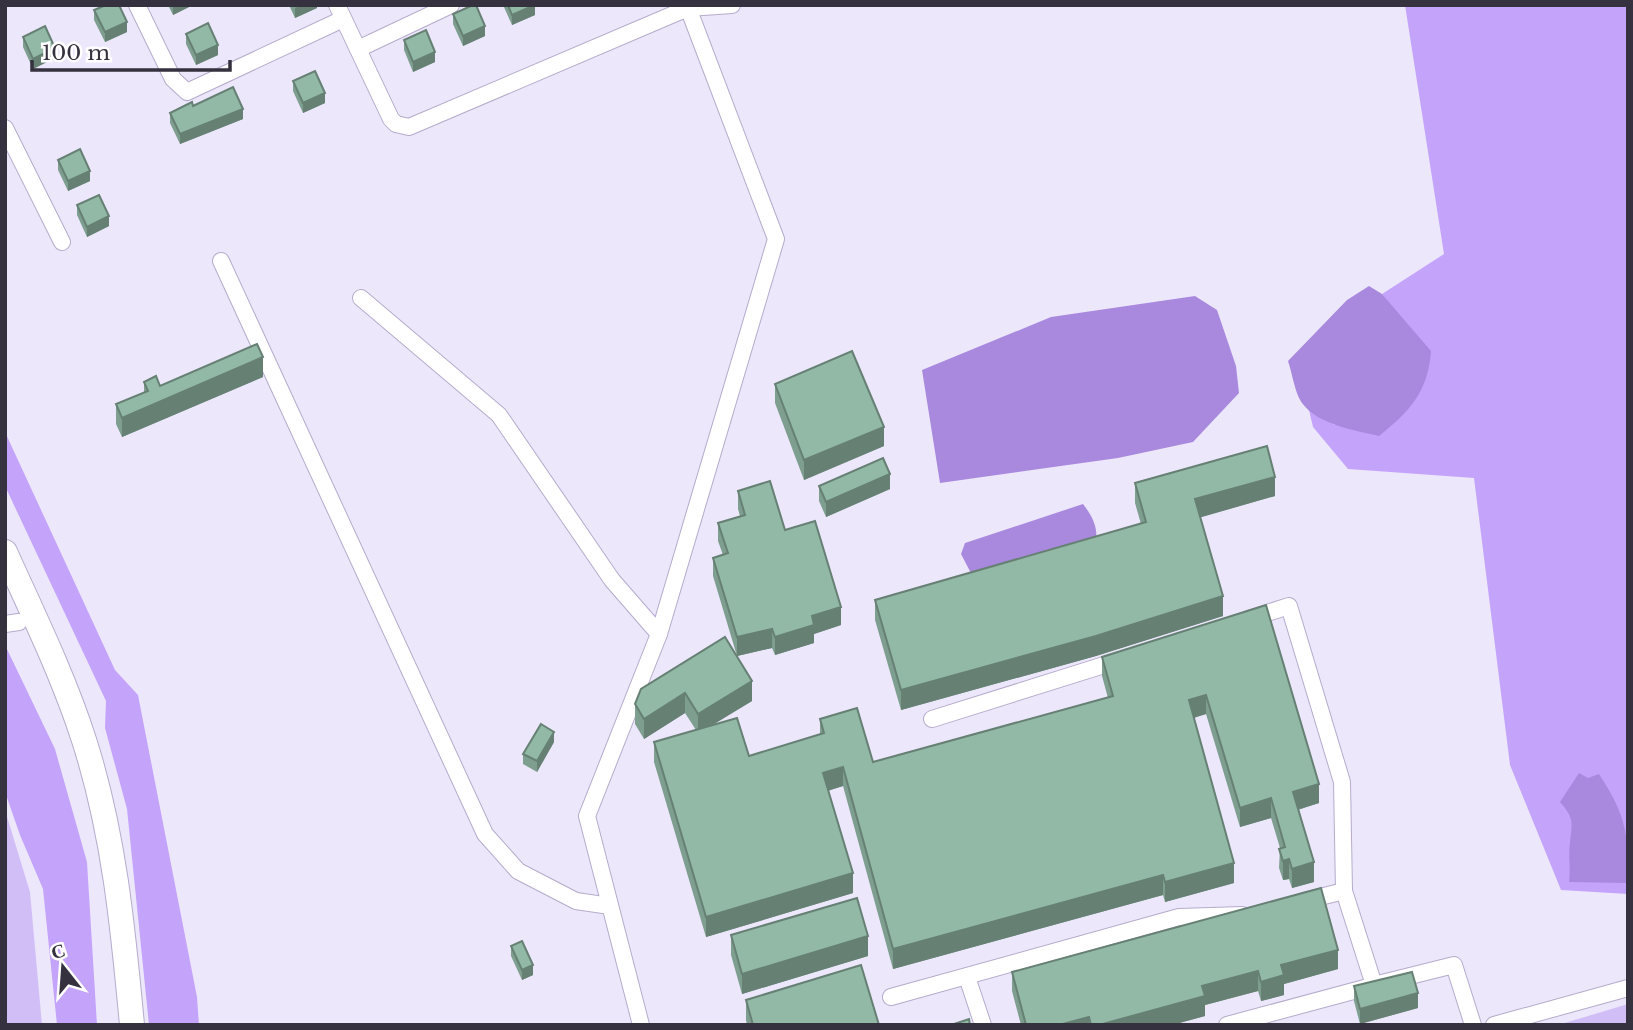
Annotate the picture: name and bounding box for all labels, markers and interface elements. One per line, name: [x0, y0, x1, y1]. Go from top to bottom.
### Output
scale bar: [32, 28, 229, 72]
text: 100 m: [42, 40, 110, 66]
north arrow: [28, 932, 98, 1002]
text: С: [48, 938, 68, 964]

